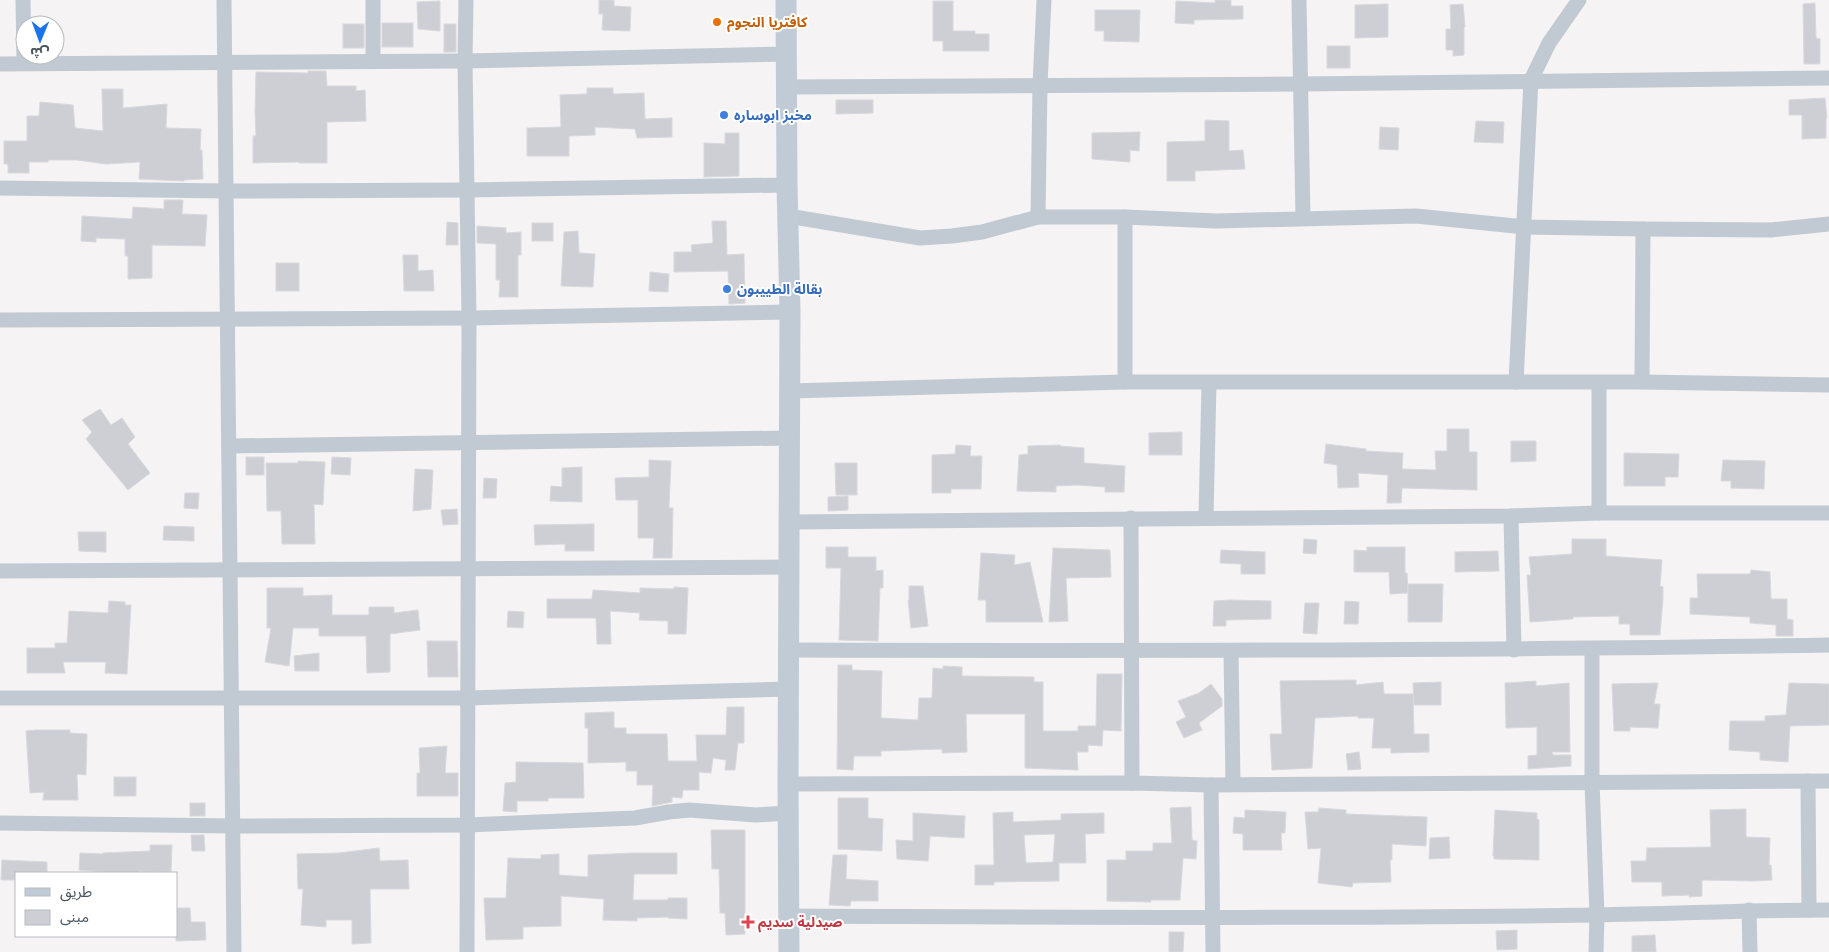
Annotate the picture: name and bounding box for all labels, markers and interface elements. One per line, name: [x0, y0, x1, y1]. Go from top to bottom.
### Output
place label: كافتريا النجوم: [727, 14, 808, 33]
north arrow: [15, 15, 65, 65]
marker: كافتريا النجوم: [711, 16, 723, 28]
text: ش: [30, 45, 50, 61]
place label: مخبز ابوساره: [734, 107, 812, 124]
marker: مخبز ابوساره: [718, 109, 730, 121]
place label: بقالة الطييبون: [737, 281, 822, 297]
marker: بقالة الطييبون: [721, 283, 733, 295]
legend: [15, 872, 178, 937]
text: طريق: [60, 883, 92, 902]
text: مبنى: [60, 908, 89, 926]
place label: صيدلية سديم: [758, 914, 843, 933]
marker: صيدلية سديم: [742, 916, 754, 928]

